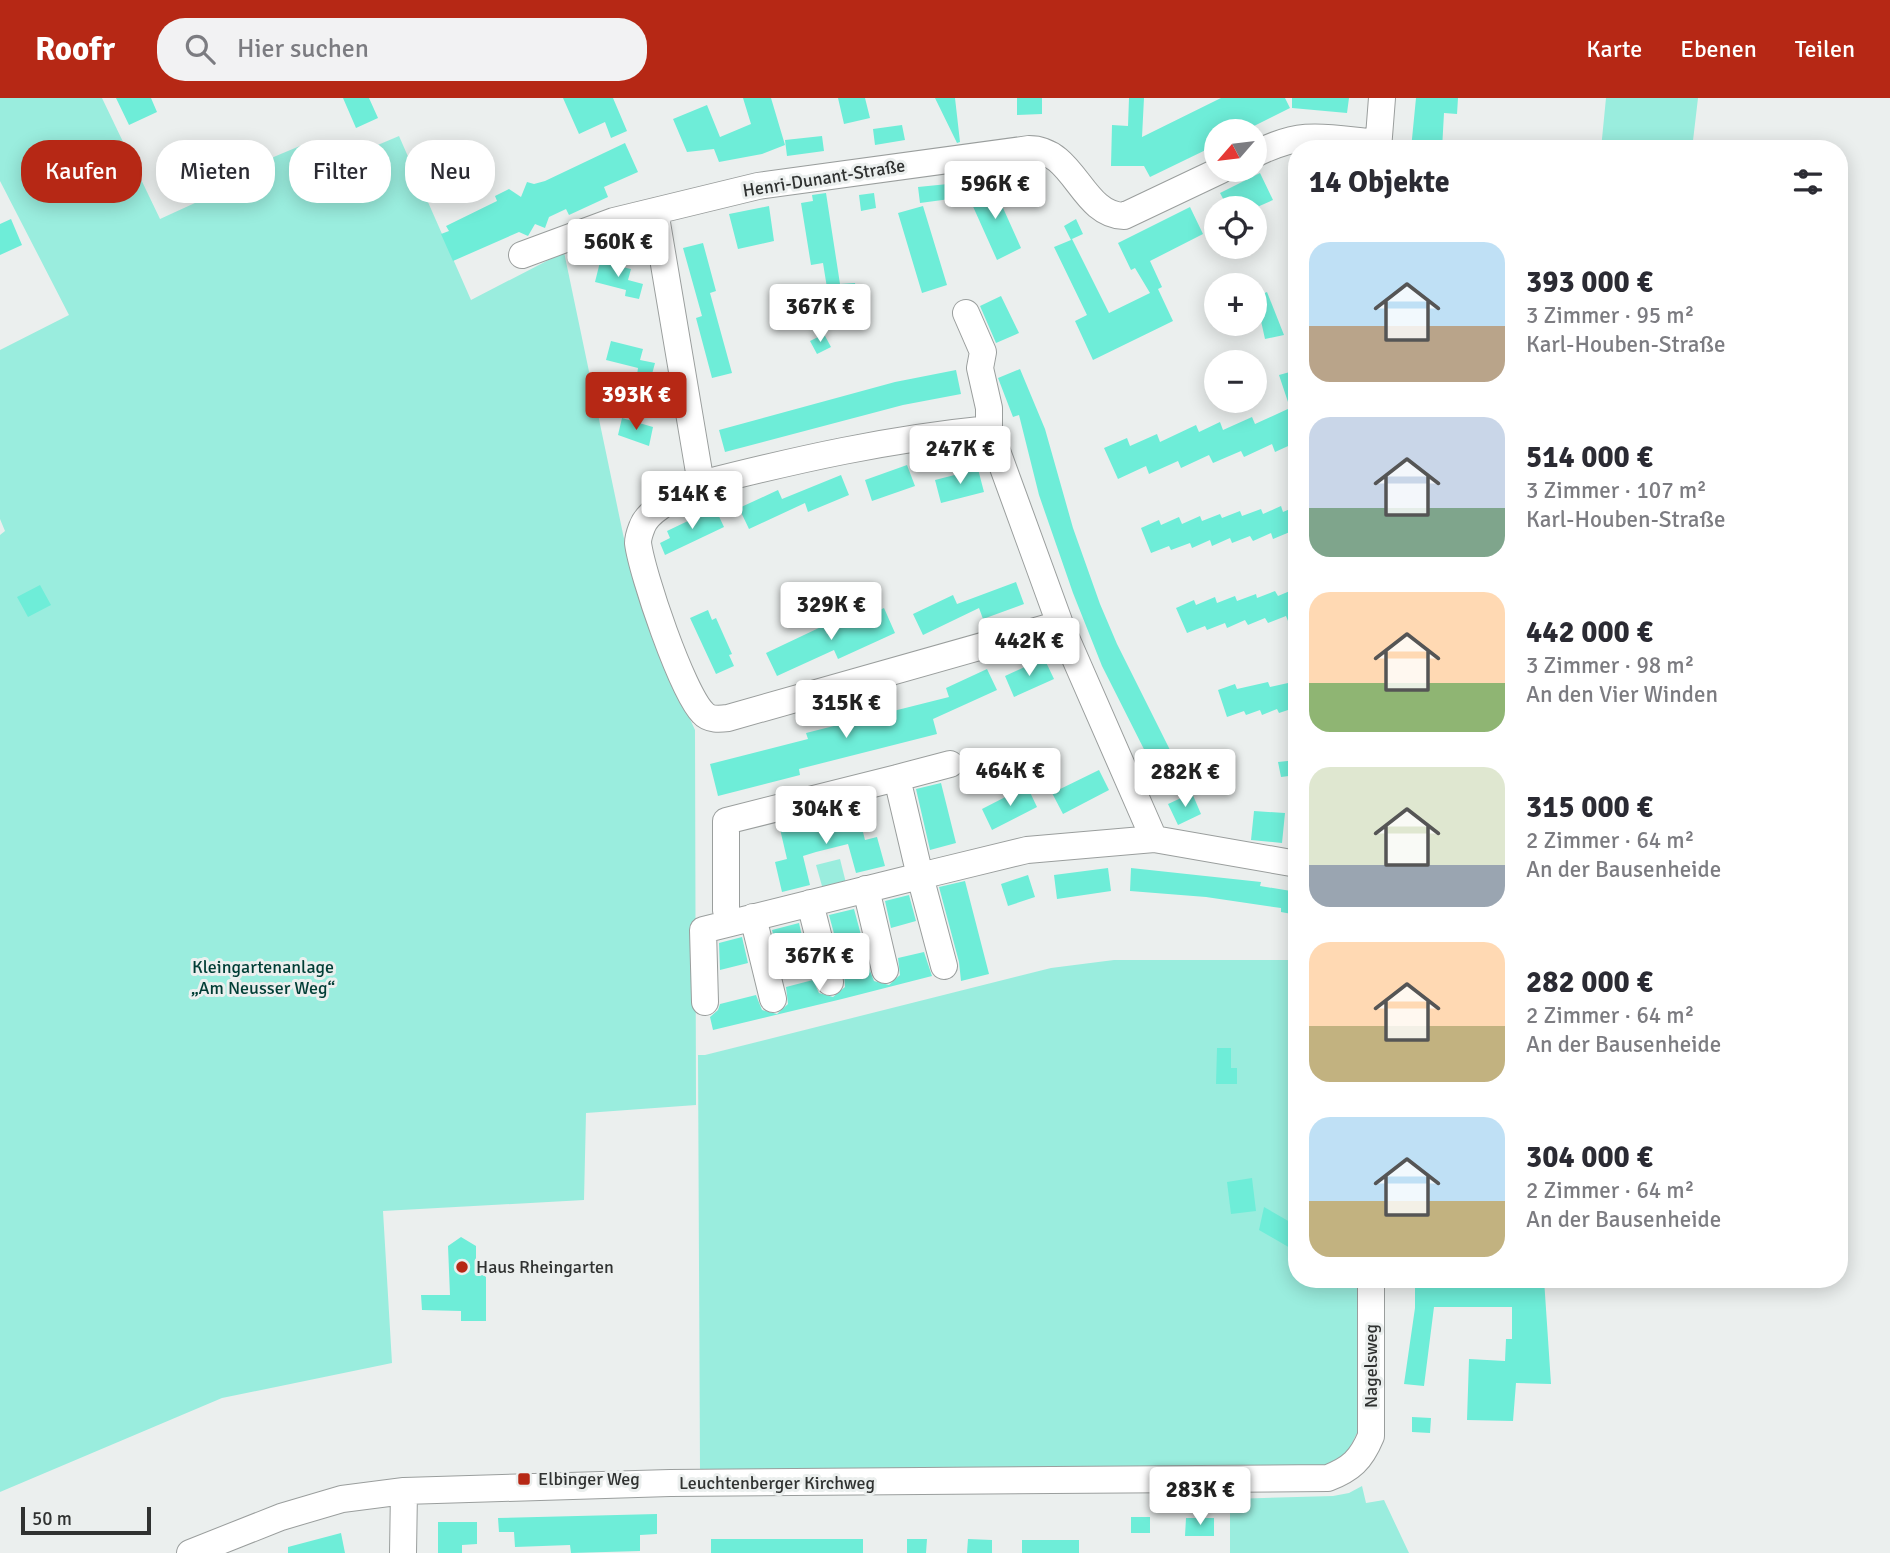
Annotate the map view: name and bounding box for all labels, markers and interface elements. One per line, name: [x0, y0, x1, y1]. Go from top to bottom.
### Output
search box: [157, 18, 647, 81]
text: Roofr: [35, 29, 115, 70]
icon: search: [181, 30, 219, 68]
text: Hier suchen: [237, 33, 369, 65]
text: Karte: [1586, 34, 1642, 64]
text: Ebenen: [1680, 34, 1757, 64]
text: Teilen: [1795, 34, 1855, 64]
north arrow: [1204, 119, 1267, 182]
map controls: [1204, 119, 1267, 413]
chip: Kaufen: [21, 140, 142, 203]
chip: Mieten: [156, 140, 275, 203]
chip: Filter: [289, 140, 391, 203]
chip: Neu: [405, 140, 495, 203]
street label: Henri-Dunant-Straße: [741, 154, 907, 202]
pin: 596K €: [938, 162, 1052, 221]
icon: filters: [1789, 163, 1827, 201]
text: 14 Objekte: [1309, 164, 1450, 201]
text: 596K €: [960, 169, 1030, 198]
button: locate: [1204, 196, 1267, 259]
pin: 560K €: [561, 220, 675, 279]
text: 560K €: [583, 227, 653, 256]
text: 393 000 €: [1526, 264, 1653, 301]
icon: home: [1365, 270, 1449, 354]
button: +: [1204, 273, 1267, 336]
pin: 367K €: [763, 285, 877, 344]
text: 367K €: [785, 292, 855, 321]
text: 3 Zimmer · 95 m²: [1526, 301, 1694, 330]
text: Karl-Houben-Straße: [1526, 330, 1725, 359]
button: −: [1204, 350, 1267, 413]
pin: 393K €: [579, 372, 693, 432]
text: 393K €: [601, 380, 671, 409]
pin: 247K €: [903, 426, 1017, 486]
text: 247K €: [925, 434, 995, 463]
text: 514 000 €: [1526, 439, 1653, 476]
icon: home: [1365, 445, 1449, 529]
pin: 514K €: [635, 472, 749, 531]
text: 3 Zimmer · 107 m²: [1526, 476, 1707, 505]
text: 514K €: [657, 479, 727, 508]
text: Karl-Houben-Straße: [1526, 505, 1725, 534]
pin: 329K €: [774, 582, 888, 642]
text: 329K €: [796, 590, 866, 619]
text: 442 000 €: [1526, 614, 1653, 651]
pin: 442K €: [972, 618, 1086, 678]
icon: home: [1365, 620, 1449, 704]
text: 442K €: [994, 626, 1064, 655]
text: 3 Zimmer · 98 m²: [1526, 651, 1694, 680]
pin: 315K €: [789, 680, 903, 740]
text: An den Vier Winden: [1526, 680, 1718, 709]
text: 315K €: [811, 688, 881, 717]
pin: 464K €: [953, 748, 1067, 808]
pin: 282K €: [1128, 750, 1242, 809]
text: 464K €: [975, 756, 1045, 785]
text: 282K €: [1150, 757, 1220, 786]
pin: 304K €: [769, 786, 883, 846]
text: 315 000 €: [1526, 789, 1653, 826]
text: 304K €: [791, 794, 861, 823]
icon: home: [1365, 795, 1449, 879]
text: 2 Zimmer · 64 m²: [1526, 826, 1694, 855]
text: An der Bausenheide: [1526, 855, 1721, 884]
pin: 367K €: [762, 934, 876, 993]
text: 367K €: [784, 941, 854, 970]
park label: Kleingartenanlage „Am Neusser Weg“: [191, 956, 335, 999]
text: 282 000 €: [1526, 964, 1653, 1001]
icon: home: [1365, 970, 1449, 1054]
text: 2 Zimmer · 64 m²: [1526, 1001, 1694, 1030]
text: An der Bausenheide: [1526, 1030, 1721, 1059]
text: 304 000 €: [1526, 1139, 1653, 1176]
icon: home: [1365, 1145, 1449, 1229]
text: 2 Zimmer · 64 m²: [1526, 1176, 1694, 1205]
text: An der Bausenheide: [1526, 1205, 1721, 1234]
place label: Haus Rheingarten: [476, 1256, 614, 1278]
marker: Haus Rheingarten: [454, 1259, 470, 1275]
street label: Nagelsweg: [1360, 1324, 1382, 1408]
place label: Elbinger Weg: [538, 1468, 640, 1490]
pin: 283K €: [1143, 1468, 1257, 1527]
marker: Elbinger Weg: [516, 1471, 532, 1487]
street label: Leuchtenberger Kirchweg: [679, 1472, 875, 1494]
text: 283K €: [1165, 1475, 1235, 1504]
scale bar: [21, 1504, 150, 1536]
text: 50 m: [32, 1507, 72, 1531]

